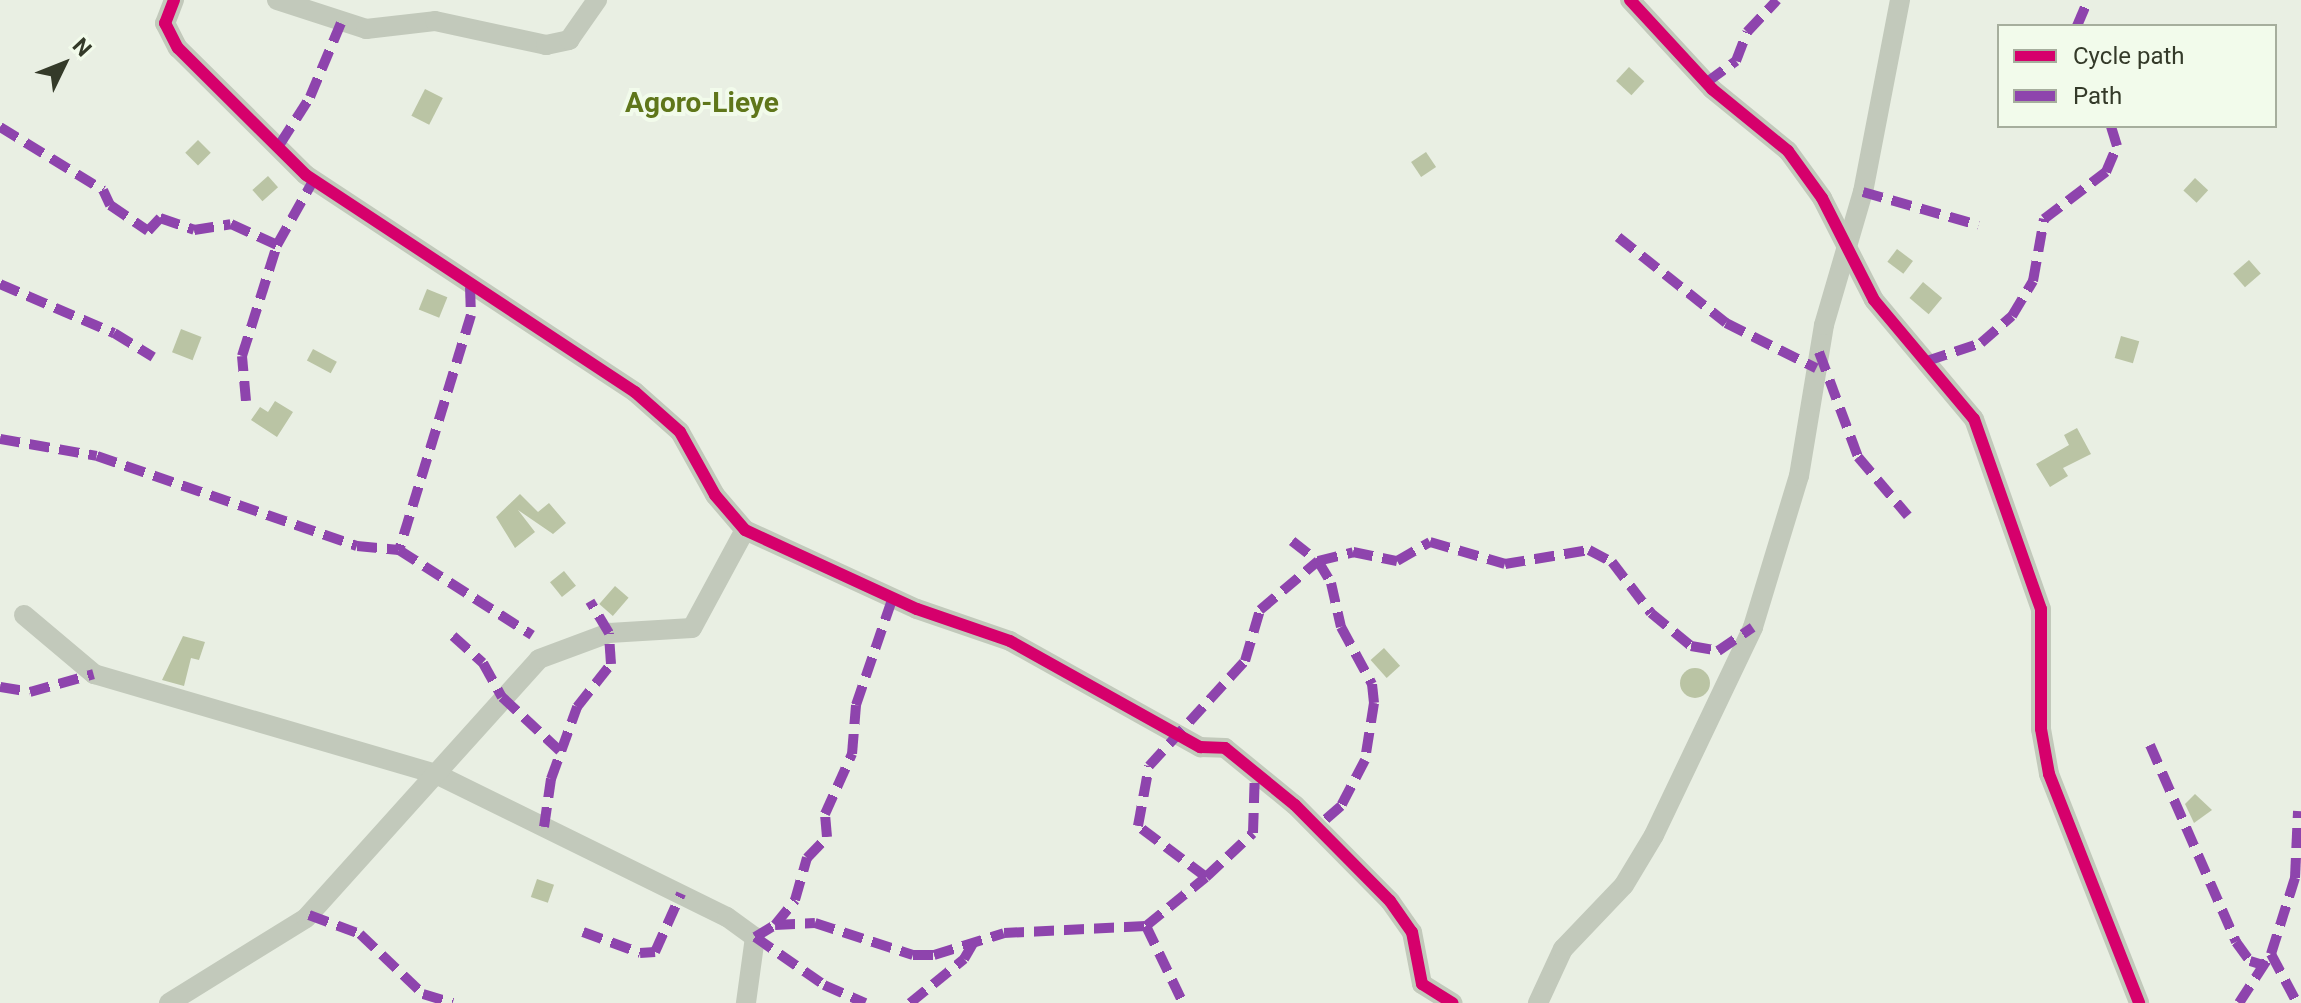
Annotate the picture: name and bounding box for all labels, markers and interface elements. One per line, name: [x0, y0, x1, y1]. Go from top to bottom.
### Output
north arrow: [24, 24, 104, 104]
legend: [1997, 24, 2277, 128]
text: N: [67, 33, 96, 61]
text: Cycle path: [2073, 42, 2185, 70]
text: Path: [2073, 82, 2122, 110]
district label: Agoro-Lieye: [625, 86, 779, 120]

